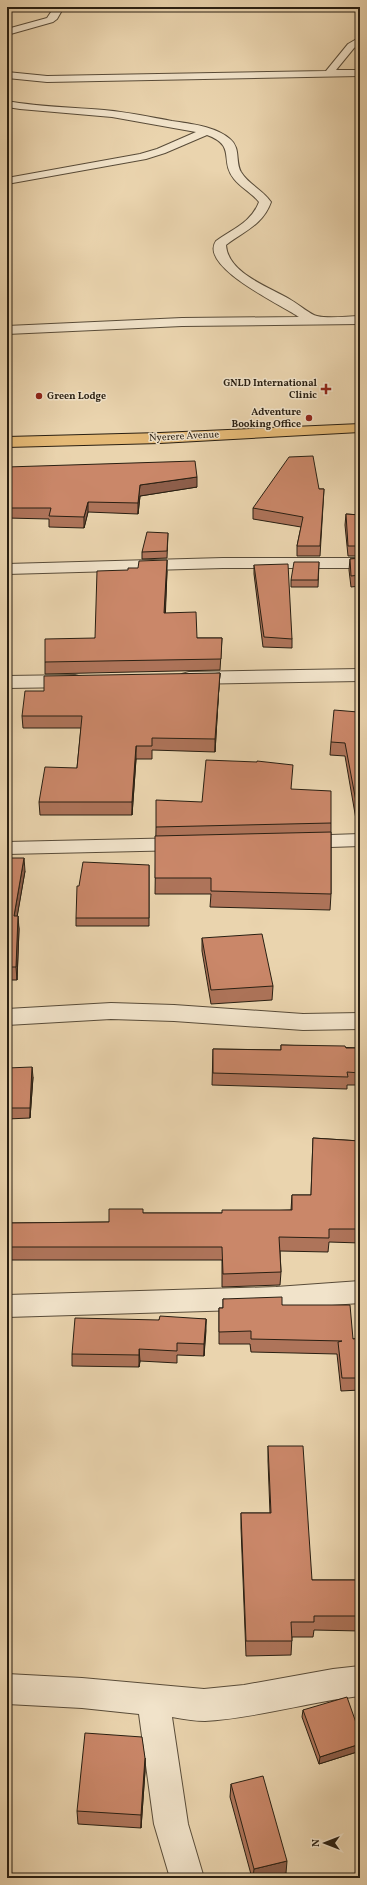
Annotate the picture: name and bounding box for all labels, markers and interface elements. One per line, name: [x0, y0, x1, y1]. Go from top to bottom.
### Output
place label: GNLD International Clinic: [223, 376, 318, 402]
marker: GNLD International Clinic: [320, 383, 332, 395]
place label: Green Lodge: [47, 389, 106, 403]
marker: Green Lodge: [34, 391, 44, 401]
place label: Adventure Booking Office: [231, 405, 301, 431]
marker: Adventure Booking Office: [304, 413, 314, 423]
street label: Nyerere Avenue: [149, 427, 220, 445]
north arrow: [305, 1823, 345, 1863]
text: N: [309, 1839, 324, 1847]

